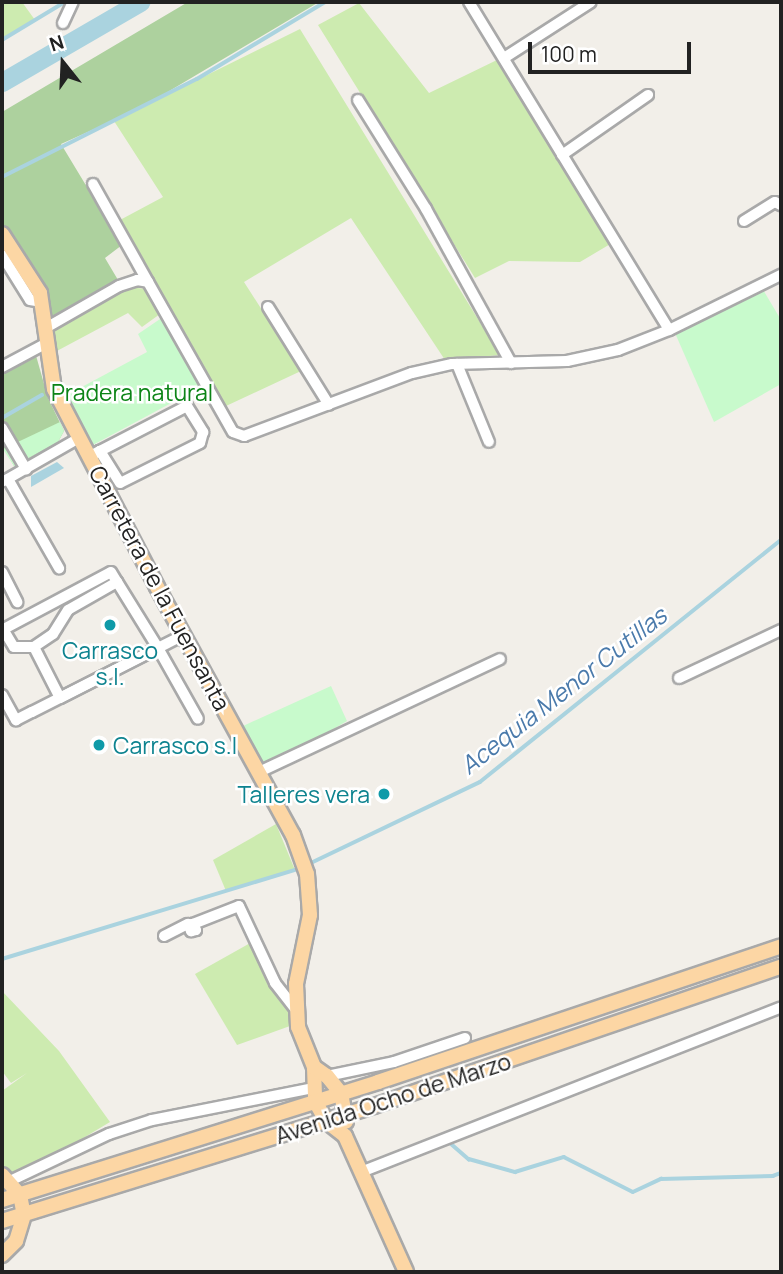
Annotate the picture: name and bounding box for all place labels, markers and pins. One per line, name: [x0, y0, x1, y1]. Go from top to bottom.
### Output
marker: Carrasco s.l.: [102, 617, 118, 633]
place label: Carrasco s.l.: [62, 636, 158, 690]
place label: Carrasco s.l: [113, 731, 237, 759]
marker: Carrasco s.l: [91, 737, 107, 753]
place label: Talleres vera: [237, 780, 370, 808]
marker: Talleres vera: [376, 786, 392, 802]

